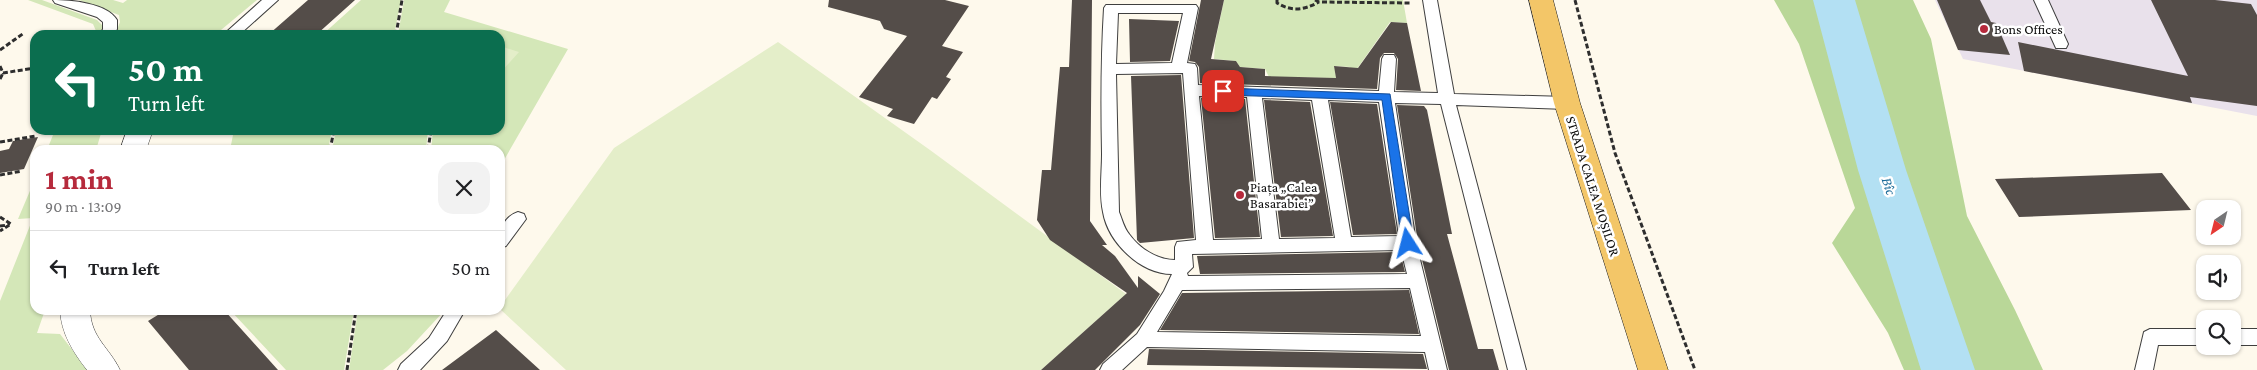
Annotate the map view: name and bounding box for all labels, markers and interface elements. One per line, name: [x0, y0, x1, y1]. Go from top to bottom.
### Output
place label: Bons Offices: [1994, 21, 2063, 37]
marker: Bons Offices: [1978, 23, 1990, 35]
icon: left: [45, 50, 110, 115]
text: 50 m: [128, 50, 203, 89]
pin: [1202, 70, 1244, 112]
icon: arrive: [1209, 77, 1237, 105]
text: Turn left: [128, 91, 205, 116]
street label: STRADA CALEA MOȘILOR: [1562, 114, 1623, 259]
text: 1 min: [45, 162, 113, 195]
button: close: [438, 162, 490, 214]
water label: Bîc: [1879, 175, 1900, 197]
place label: Piața „Calea Basarabiei”: [1250, 179, 1318, 211]
marker: Piața „Calea Basarabiei”: [1234, 189, 1246, 201]
text: 90 m · 13:09: [45, 198, 122, 215]
north arrow: [2196, 200, 2241, 245]
map controls: [2196, 200, 2241, 355]
position arrow: [1381, 216, 1433, 268]
icon: left: [45, 254, 73, 282]
button: sound: [2196, 255, 2241, 300]
text: Turn left: [88, 258, 160, 279]
text: 50 m: [451, 258, 490, 279]
button: search: [2196, 310, 2241, 355]

